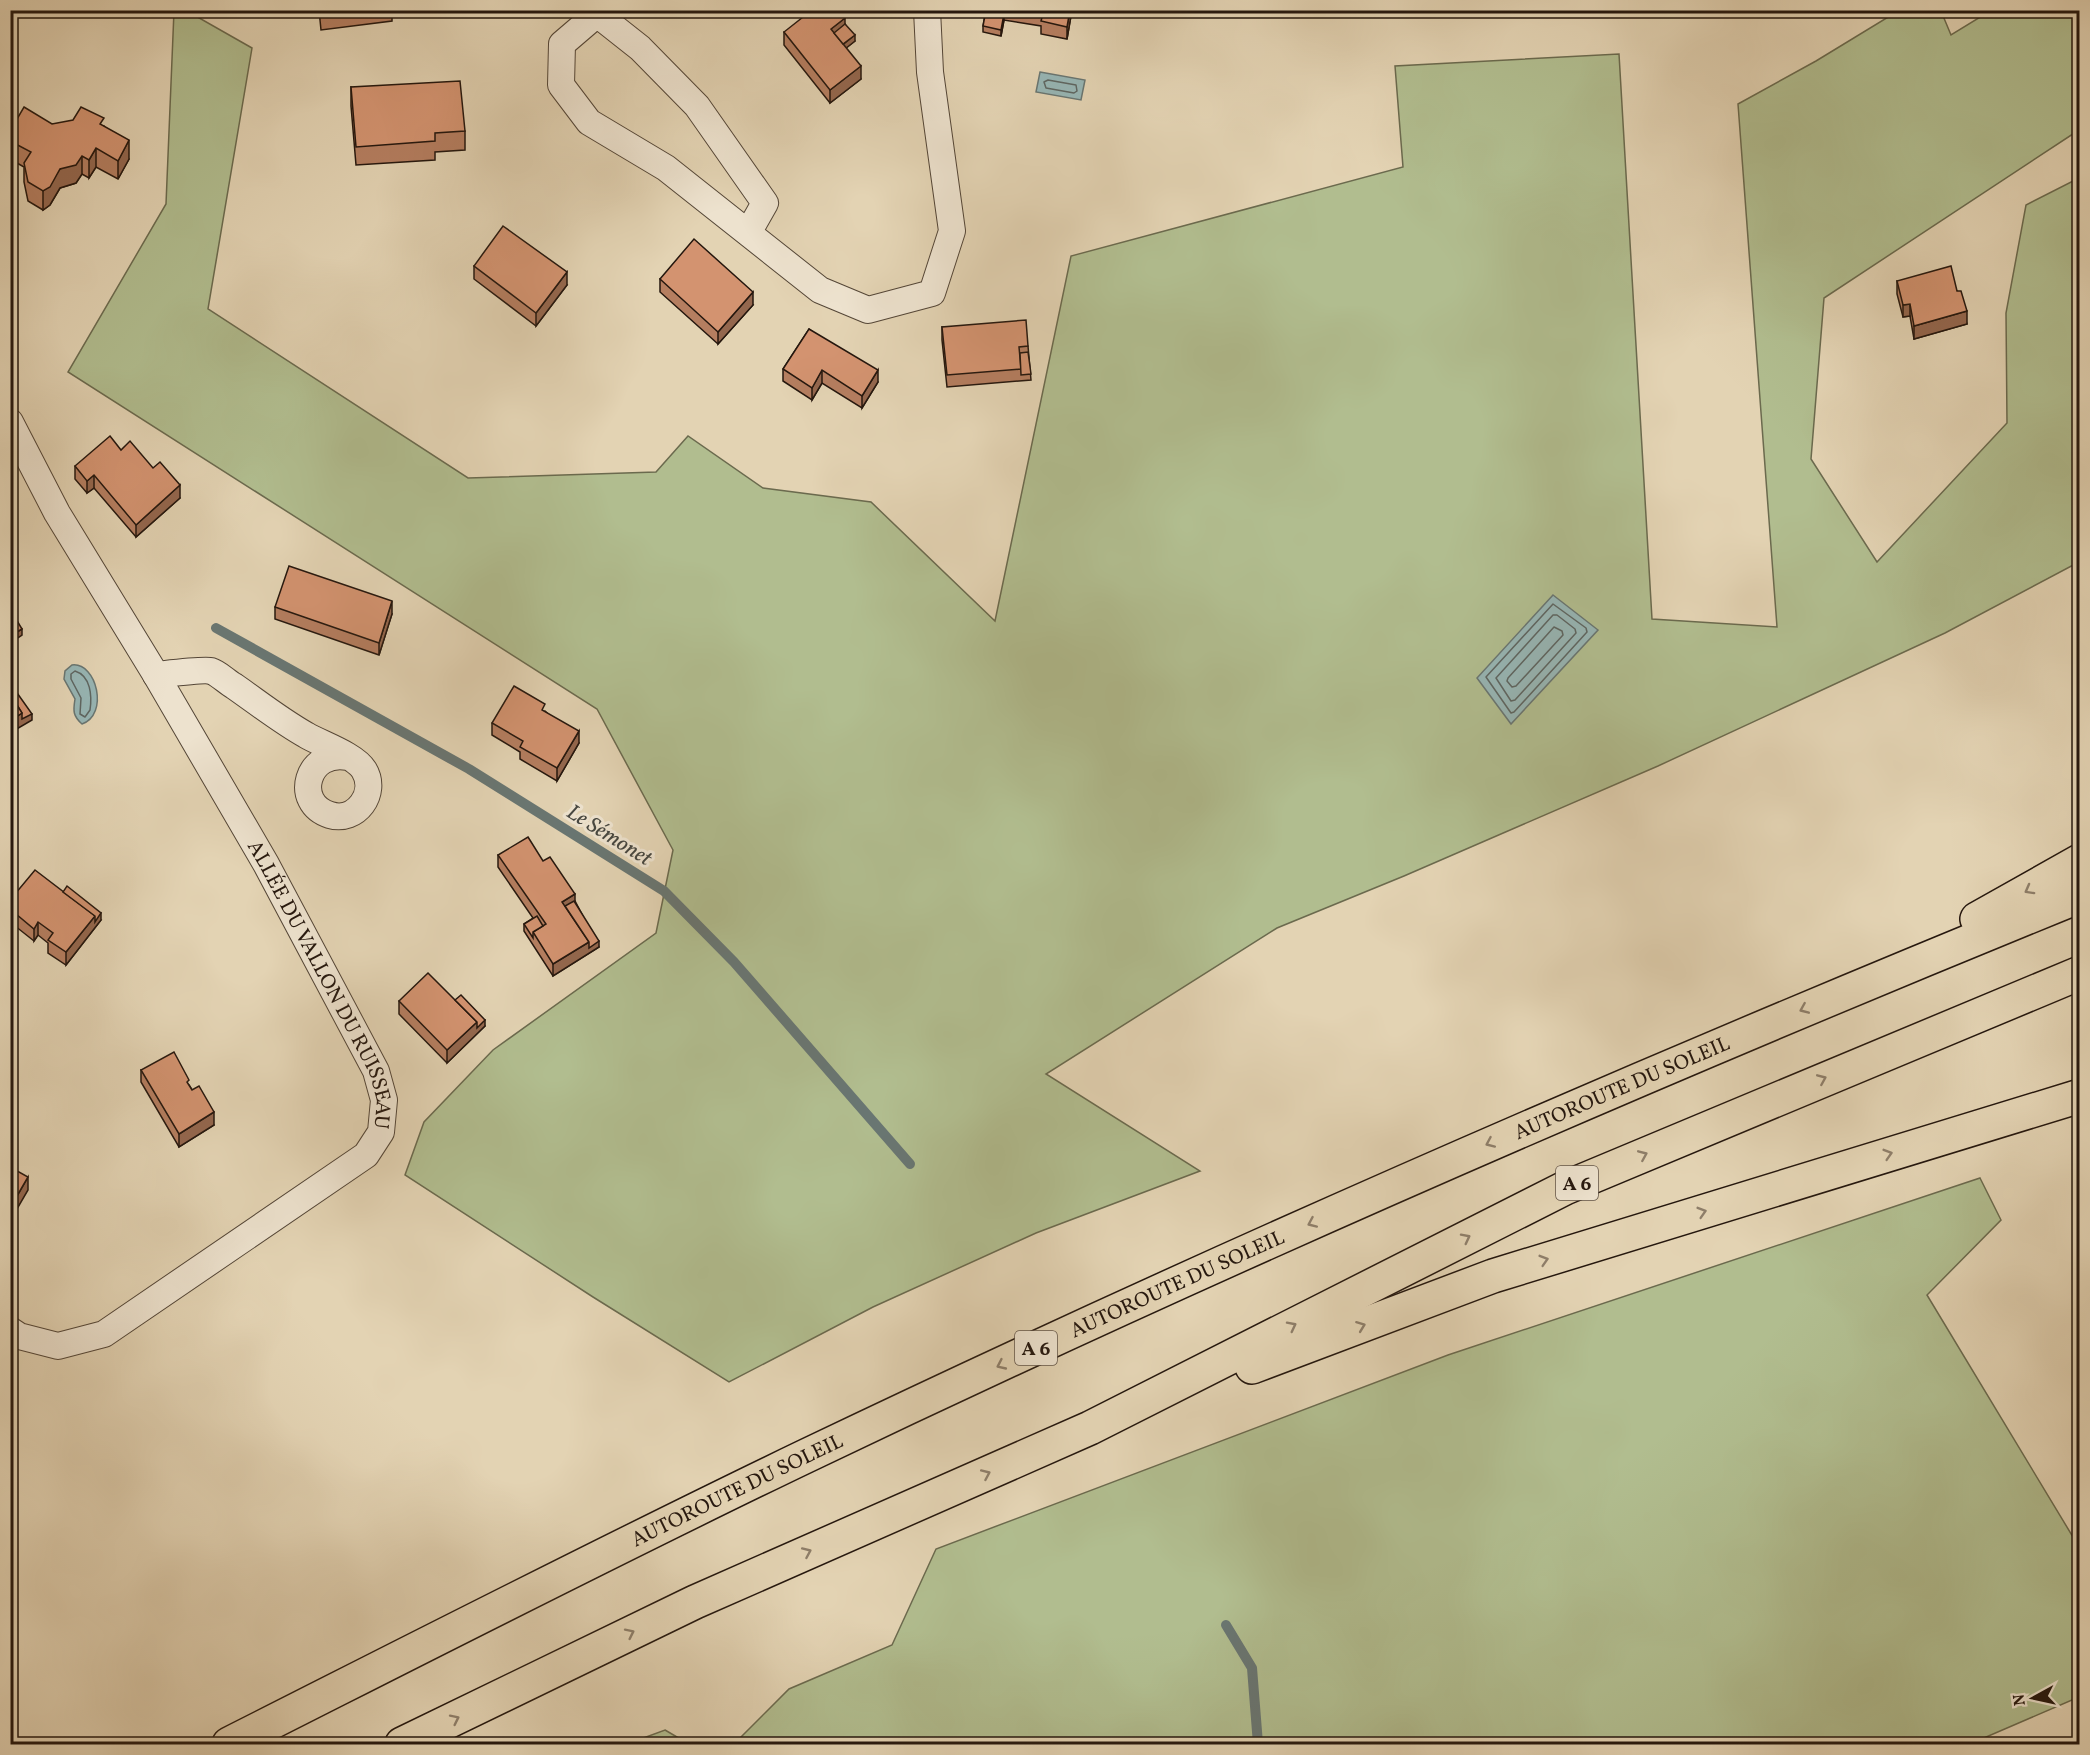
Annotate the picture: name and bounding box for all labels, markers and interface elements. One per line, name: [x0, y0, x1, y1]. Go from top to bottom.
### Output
water label: Le Sémonet: [560, 798, 658, 875]
street label: ALLÉE DU VALLON DU RUISSEAU: [239, 835, 397, 1130]
one-way arrow: [2024, 883, 2035, 894]
one-way arrow: [1800, 1002, 1811, 1014]
street label: AUTOROUTE DU SOLEIL: [1510, 1030, 1735, 1148]
one-way arrow: [1816, 1075, 1827, 1087]
one-way arrow: [1485, 1136, 1496, 1148]
one-way arrow: [1882, 1149, 1893, 1162]
one-way arrow: [1636, 1151, 1647, 1163]
road number: A 6: [1556, 1166, 1598, 1200]
one-way arrow: [1696, 1207, 1707, 1219]
one-way arrow: [1307, 1216, 1318, 1228]
street label: AUTOROUTE DU SOLEIL: [1066, 1224, 1290, 1346]
one-way arrow: [1460, 1234, 1471, 1245]
one-way arrow: [1538, 1255, 1549, 1267]
one-way arrow: [1355, 1320, 1366, 1333]
one-way arrow: [1286, 1322, 1297, 1333]
road number: A 6: [1015, 1331, 1057, 1365]
one-way arrow: [996, 1357, 1007, 1369]
street label: AUTOROUTE DU SOLEIL: [627, 1427, 849, 1555]
one-way arrow: [979, 1469, 990, 1481]
one-way arrow: [801, 1547, 812, 1559]
one-way arrow: [623, 1629, 634, 1641]
north arrow: [2003, 1668, 2063, 1728]
text: N: [2008, 1692, 2032, 1707]
one-way arrow: [448, 1714, 459, 1726]

